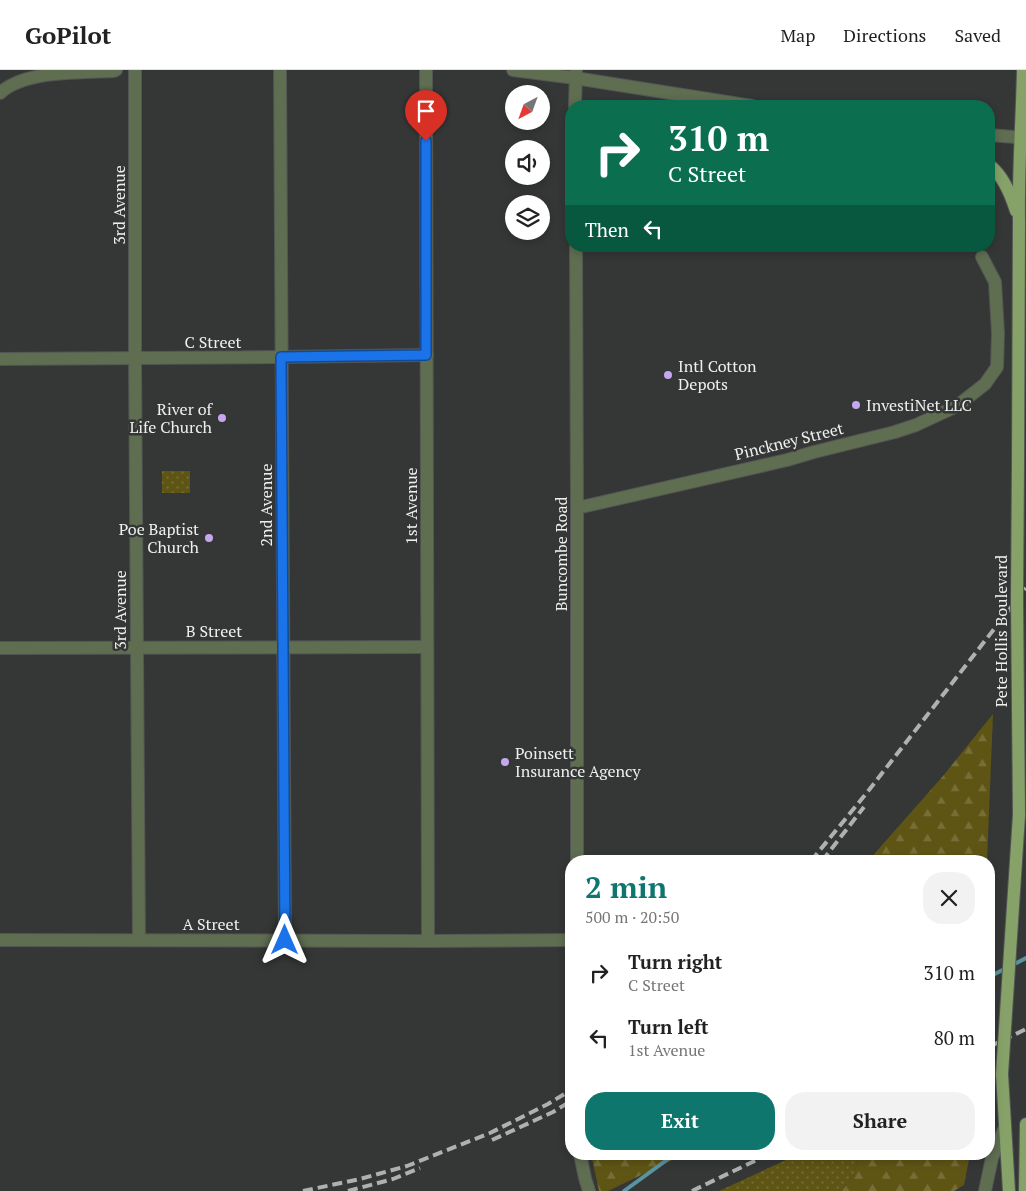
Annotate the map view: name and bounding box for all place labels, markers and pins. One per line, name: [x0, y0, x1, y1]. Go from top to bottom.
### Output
pin: [405, 90, 447, 141]
place label: Intl Cotton Depots: [678, 355, 757, 395]
marker: Intl Cotton Depots: [662, 369, 674, 381]
place label: InvestiNet LLC: [866, 394, 972, 416]
place label: River of Life Church: [129, 398, 214, 438]
marker: InvestiNet LLC: [850, 399, 862, 411]
marker: River of Life Church: [216, 412, 228, 424]
place label: Poe Baptist Church: [119, 518, 200, 558]
marker: Poe Baptist Church: [203, 532, 215, 544]
place label: Poinsett Insurance Agency: [515, 742, 642, 782]
marker: Poinsett Insurance Agency: [499, 756, 511, 768]

